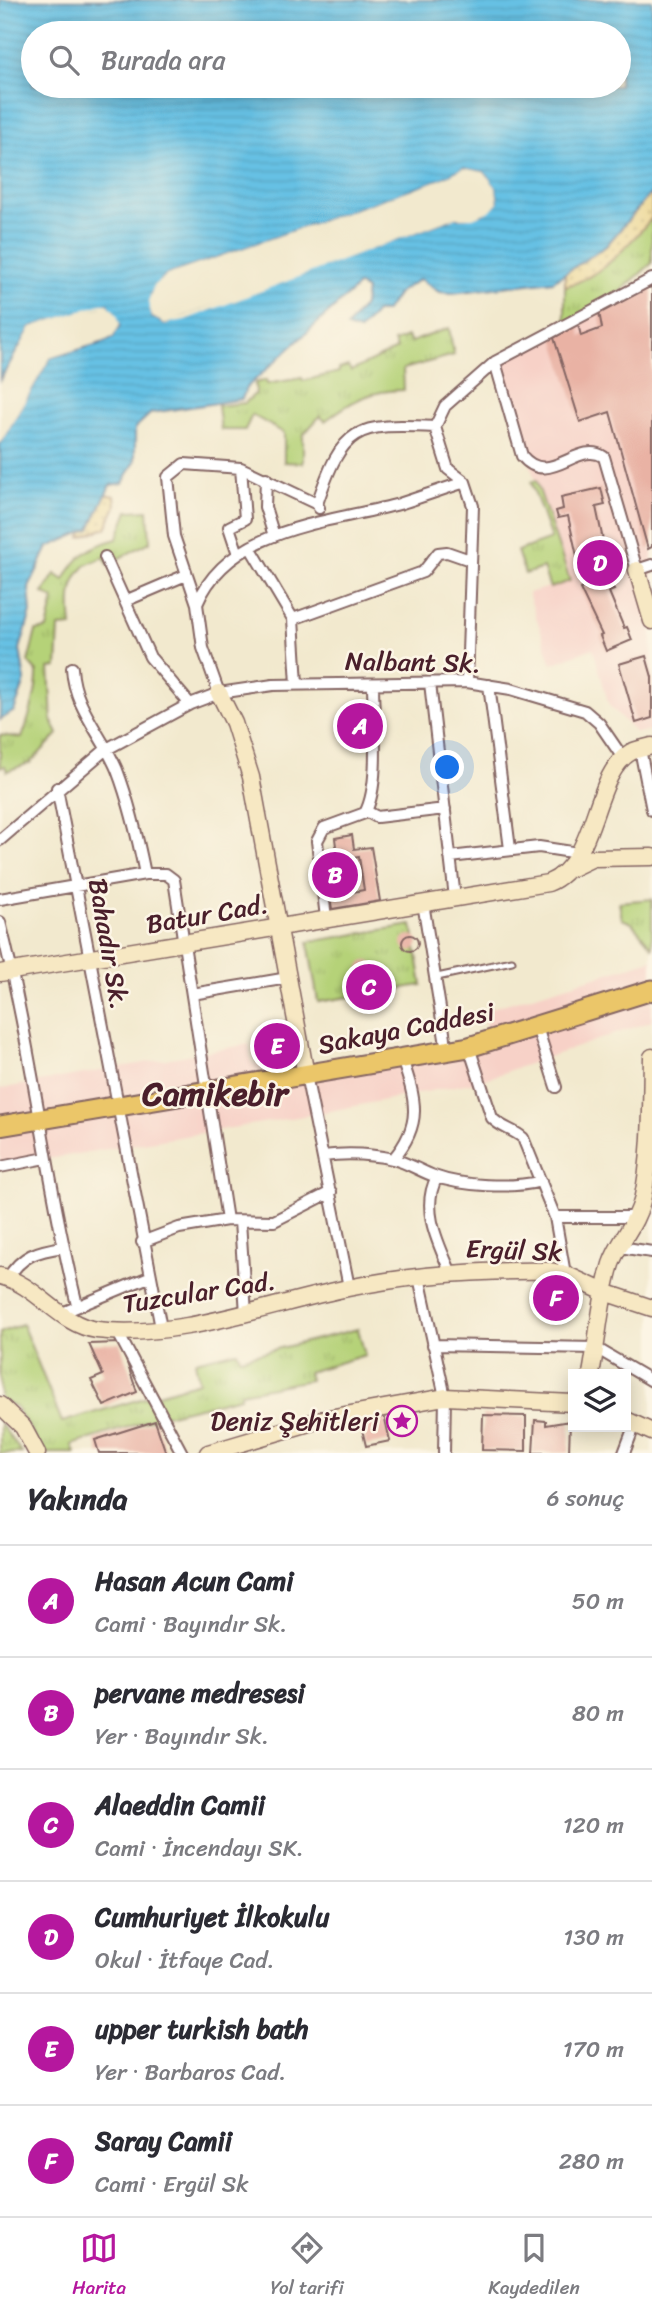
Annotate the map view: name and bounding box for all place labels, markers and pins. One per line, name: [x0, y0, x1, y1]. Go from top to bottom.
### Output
pin: D: [577, 537, 623, 589]
pin: A: [337, 700, 383, 752]
pin: B: [312, 849, 358, 901]
pin: C: [346, 961, 392, 1013]
pin: E: [254, 1020, 300, 1072]
pin: F: [533, 1272, 579, 1324]
place label: Deniz Şehitleri: [210, 1398, 380, 1444]
place icon: Deniz Şehitleri: [385, 1404, 419, 1438]

